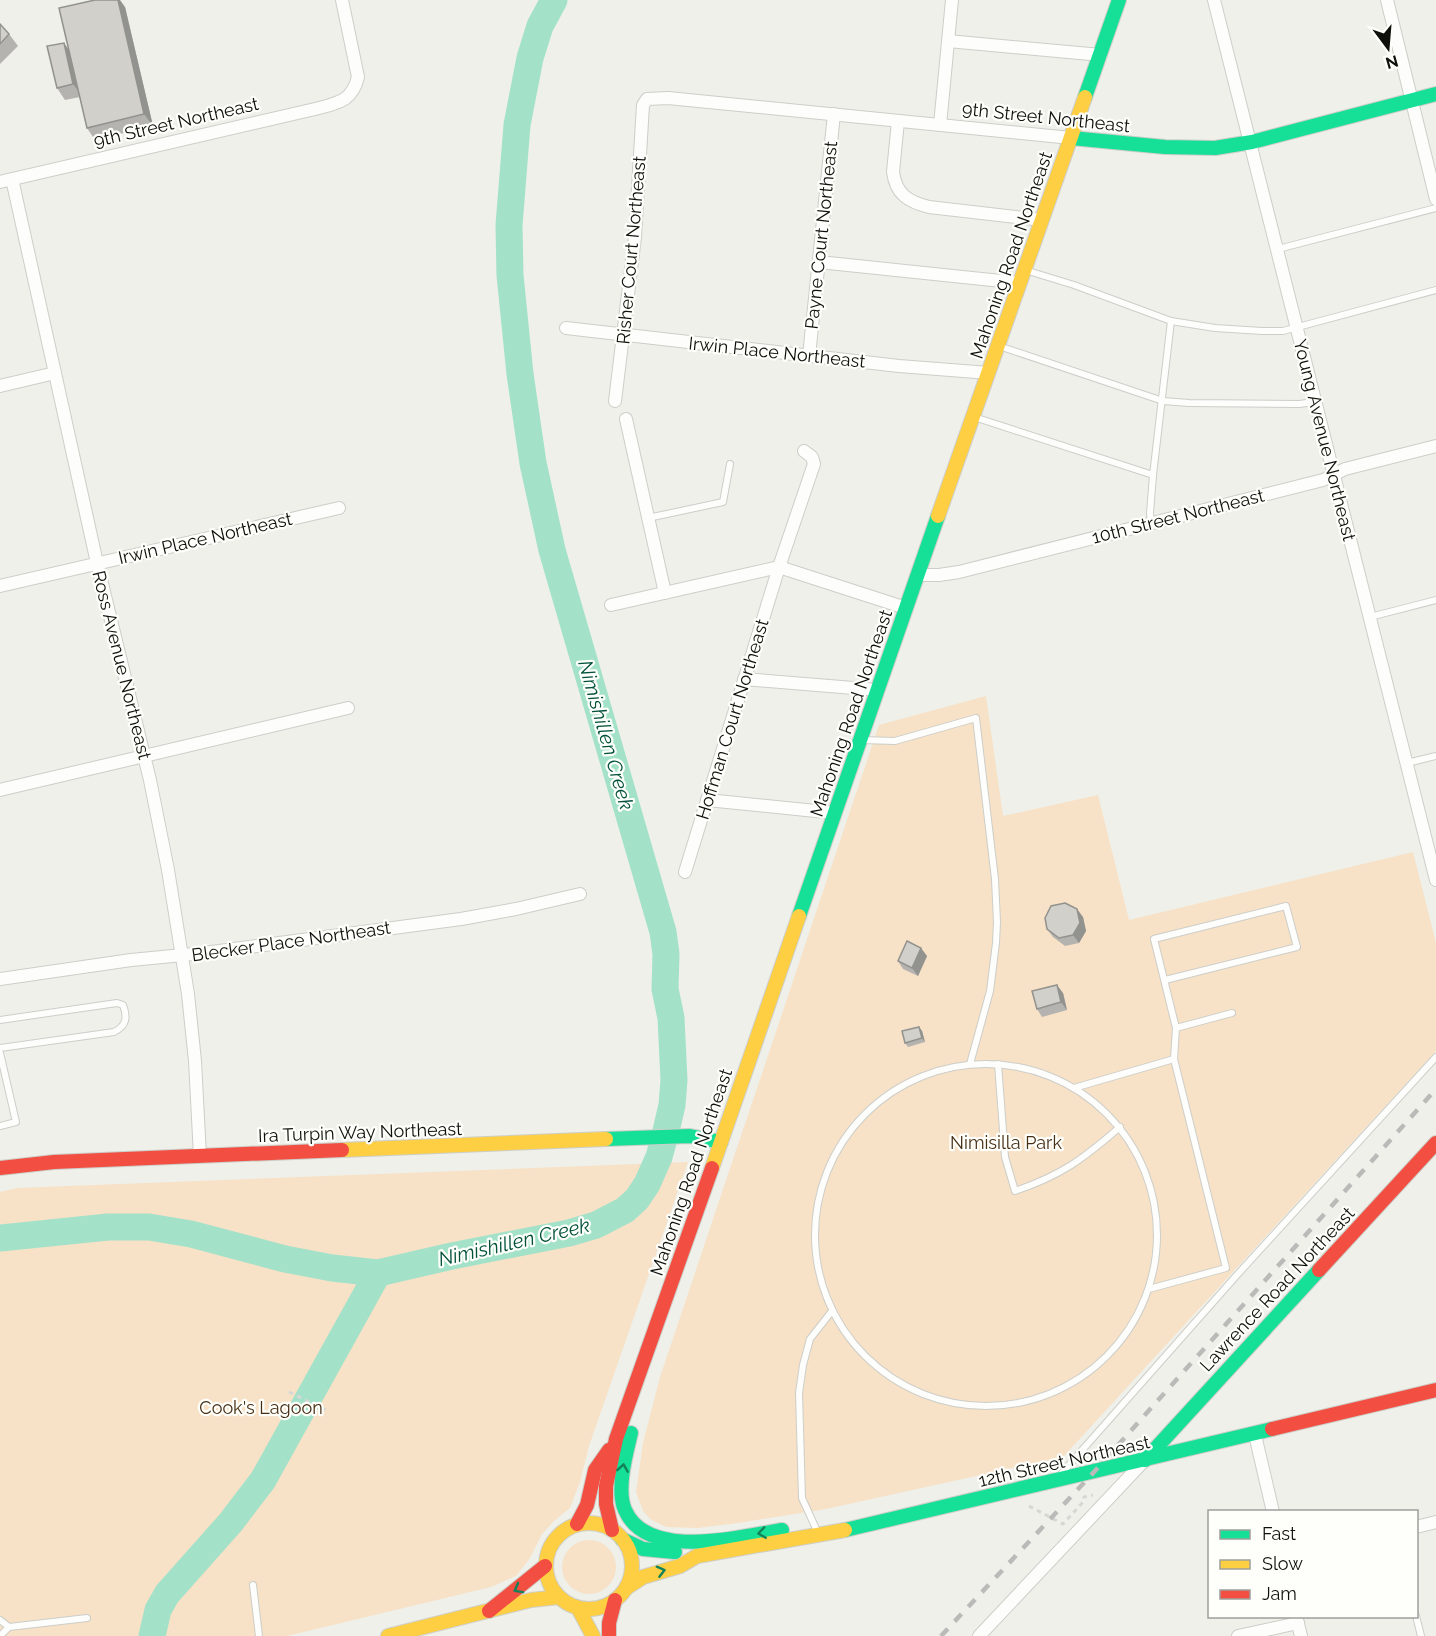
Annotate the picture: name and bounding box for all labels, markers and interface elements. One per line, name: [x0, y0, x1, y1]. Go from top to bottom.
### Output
north arrow: [1358, 18, 1418, 78]
text: N: [1384, 51, 1400, 73]
street label: 9th Street Northeast: [92, 93, 260, 151]
street label: 9th Street Northeast: [961, 98, 1131, 136]
street label: Payne Court Northeast: [801, 140, 841, 330]
street label: Mahoning Road Northeast: [966, 149, 1056, 361]
street label: Risher Court Northeast: [612, 155, 650, 345]
street label: Irwin Place Northeast: [688, 332, 866, 372]
street label: Young Avenue Northeast: [1290, 337, 1360, 543]
street label: 10th Street Northeast: [1090, 484, 1266, 548]
street label: Irwin Place Northeast: [116, 508, 294, 568]
street label: Ross Avenue Northeast: [88, 568, 156, 762]
street label: Mahoning Road Northeast: [806, 607, 896, 819]
street label: Hoffman Court Northeast: [691, 616, 773, 822]
water label: Nimishillen Creek: [573, 657, 639, 813]
street label: Blecker Place Northeast: [190, 917, 392, 965]
street label: Mahoning Road Northeast: [646, 1066, 736, 1278]
street label: Ira Turpin Way Northeast: [258, 1118, 462, 1146]
park label: Nimisilla Park: [950, 1132, 1062, 1153]
street label: Lawrence Road Northeast: [1195, 1203, 1359, 1375]
water label: Nimishillen Creek: [436, 1213, 592, 1271]
park label: Cook's Lagoon: [199, 1397, 323, 1418]
street label: 12th Street Northeast: [976, 1431, 1152, 1491]
one-way arrow: [617, 1463, 629, 1472]
legend: [1208, 1510, 1418, 1618]
text: Fast: [1262, 1523, 1296, 1544]
one-way arrow: [757, 1526, 767, 1538]
text: Slow: [1262, 1553, 1303, 1574]
one-way arrow: [656, 1565, 666, 1578]
one-way arrow: [513, 1582, 524, 1593]
text: Jam: [1262, 1583, 1297, 1604]

